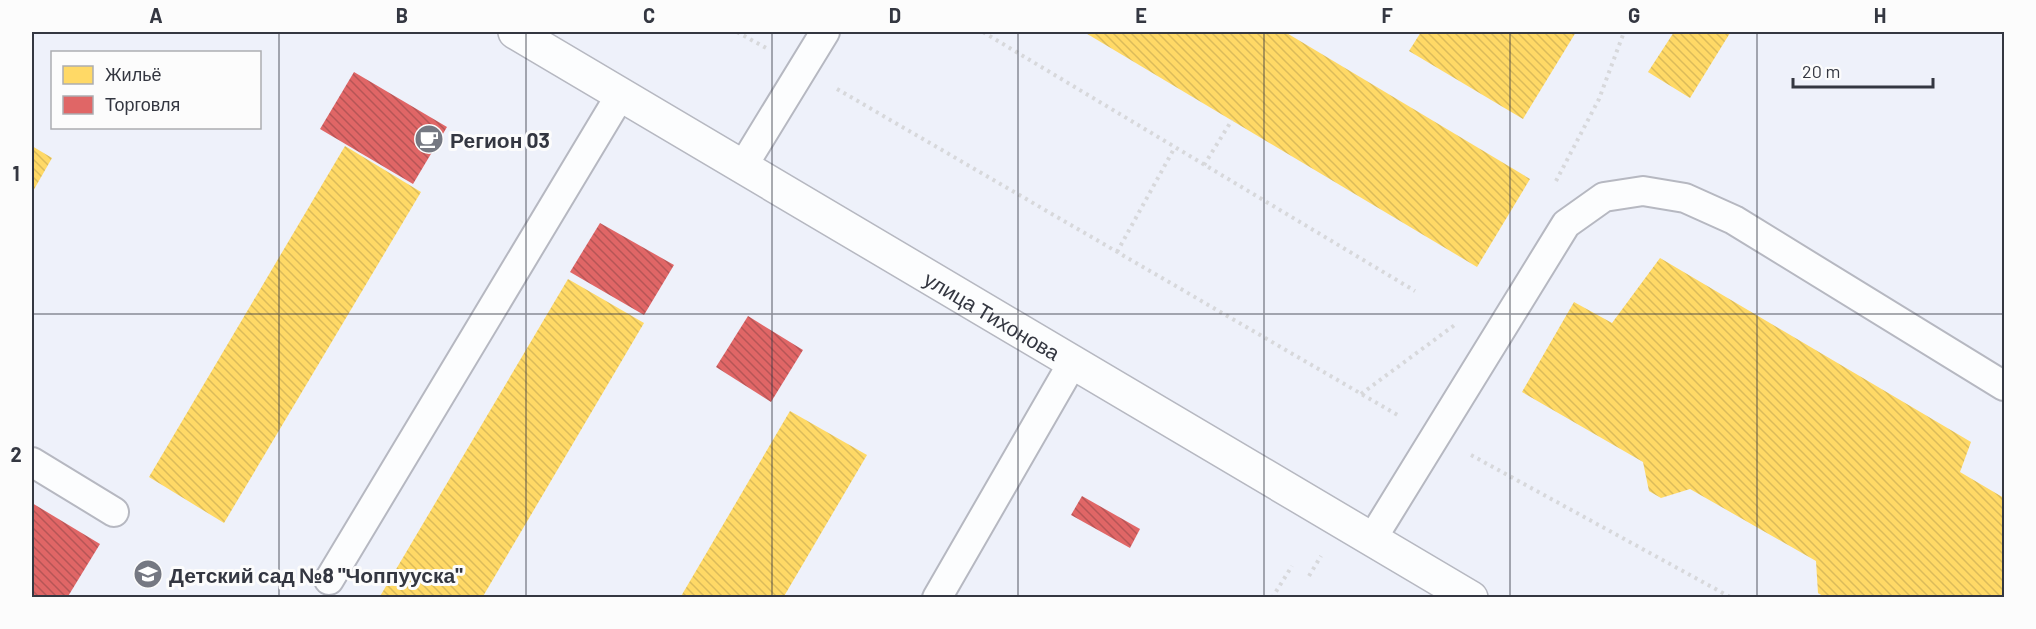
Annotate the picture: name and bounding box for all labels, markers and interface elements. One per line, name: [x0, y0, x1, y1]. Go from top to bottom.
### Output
text: A: [149, 3, 163, 27]
text: B: [396, 3, 408, 27]
text: C: [643, 3, 655, 27]
text: D: [889, 3, 901, 27]
text: E: [1135, 3, 1147, 27]
text: F: [1381, 3, 1393, 27]
text: G: [1628, 3, 1640, 27]
text: H: [1874, 3, 1886, 27]
legend: [51, 51, 261, 129]
scale bar: [1793, 51, 1932, 89]
text: 20 m: [1802, 60, 1840, 82]
text: Жильё: [105, 63, 162, 85]
text: Торговля: [105, 93, 180, 115]
cafe icon: Регион 03: [413, 123, 445, 155]
place label: Регион 03: [450, 127, 550, 152]
text: 1: [12, 161, 20, 185]
street label: улица Тихонова: [920, 265, 1065, 365]
text: 2: [10, 442, 22, 466]
school or university icon: Детский сад №8 "Чоппууска": [132, 558, 164, 590]
place label: Детский сад №8 "Чоппууска": [169, 562, 463, 587]

